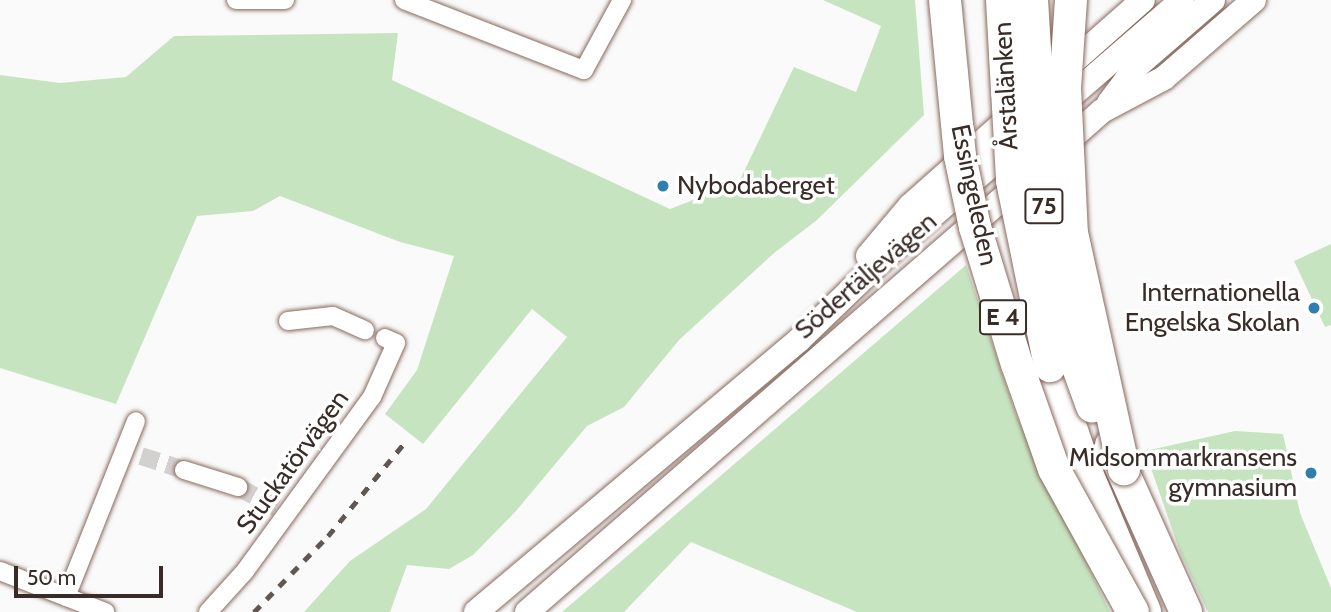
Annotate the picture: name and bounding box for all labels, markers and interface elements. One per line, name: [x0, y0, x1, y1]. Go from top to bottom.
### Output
street label: Årstalänken: [987, 21, 1025, 151]
street label: Essingeleden: [944, 121, 1004, 269]
place label: Nybodaberget: [677, 170, 835, 202]
marker: Nybodaberget: [655, 178, 671, 194]
road number: 75: [1023, 186, 1065, 226]
street label: Södertäljevägen: [789, 206, 943, 346]
place label: Internationella Engelska Skolan: [1125, 277, 1300, 338]
road number: E 4: [978, 296, 1028, 338]
marker: Internationella Engelska Skolan: [1306, 300, 1322, 316]
street label: Stuckatörvägen: [230, 384, 356, 540]
place label: Midsommarkransens gymnasium: [1069, 442, 1297, 504]
marker: Midsommarkransens gymnasium: [1303, 465, 1319, 481]
scale bar: [18, 552, 166, 596]
text: 50 m: [27, 565, 76, 590]

